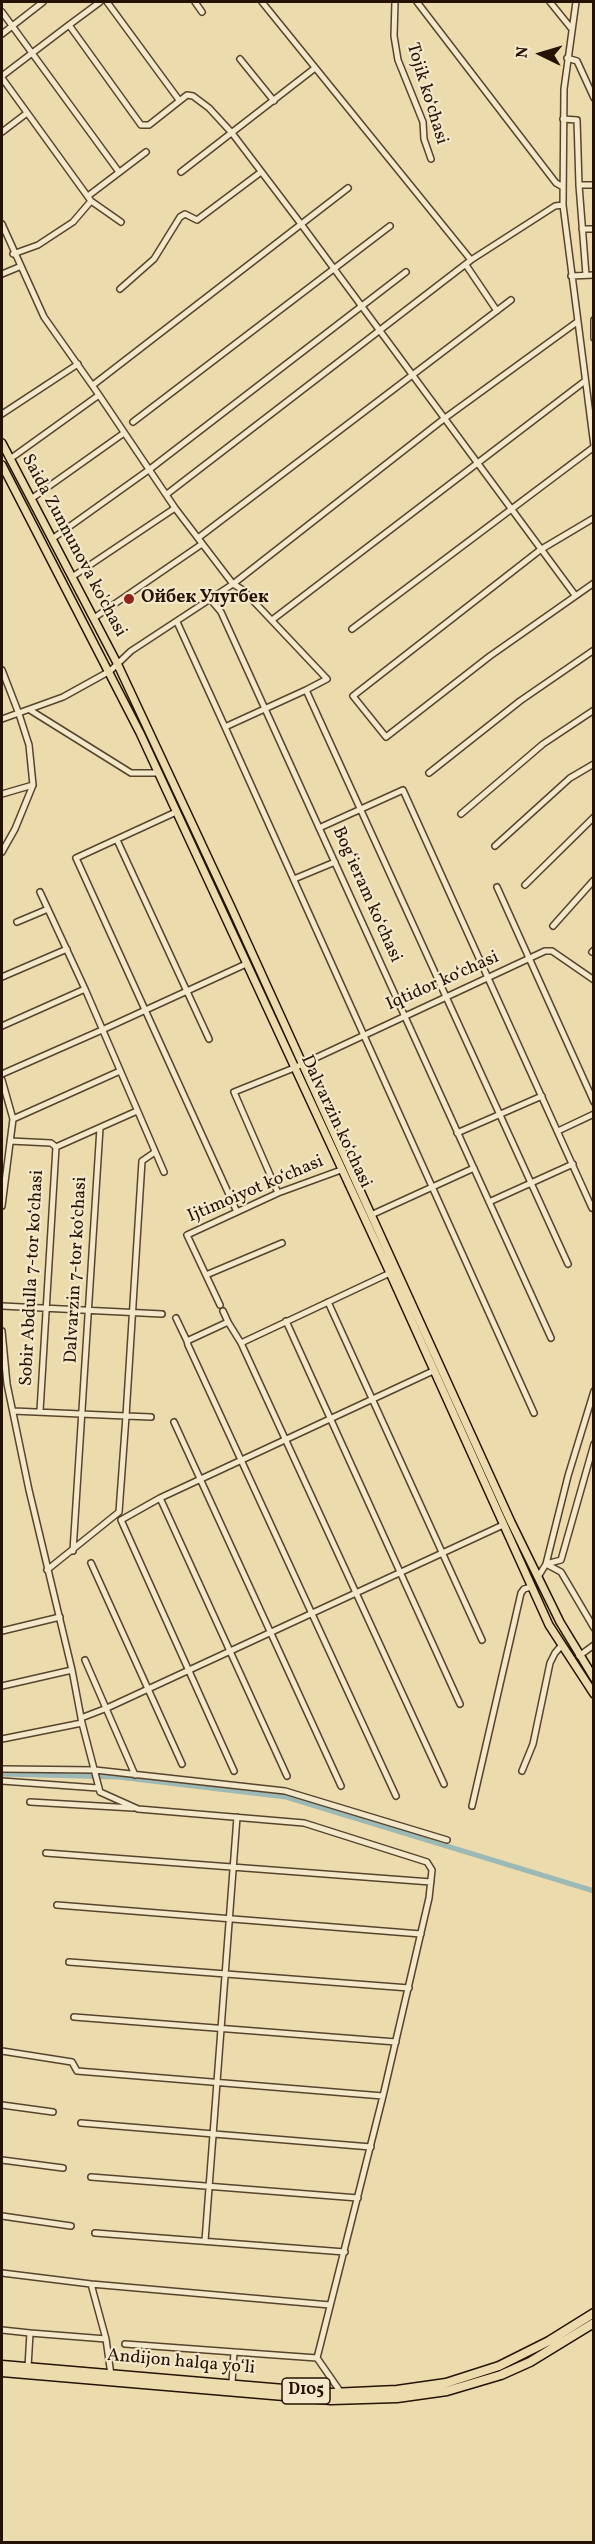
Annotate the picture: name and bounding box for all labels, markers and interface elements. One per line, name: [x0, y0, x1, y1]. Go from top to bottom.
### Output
north arrow: [511, 24, 571, 84]
street label: Tojik koʻchasi: [400, 41, 452, 147]
text: N: [512, 46, 535, 59]
street label: Saida Zunnunova ko'chasi: [16, 451, 130, 641]
place label: Ойбек Улугбек: [141, 588, 269, 610]
marker: Ойбек Улугбек: [122, 592, 136, 606]
street label: Bogʻieram koʻchasi: [326, 824, 406, 966]
street label: Iqtidor koʻchasi: [383, 948, 503, 1016]
street label: Dalvarzin koʻchasi: [295, 1052, 375, 1192]
street label: Ijtimoiyot koʻchasi: [185, 1152, 327, 1228]
street label: Sobir Abdulla 7-tor koʻchasi: [17, 1169, 49, 1387]
street label: Dalvarzin 7-tor koʻchasi: [61, 1176, 93, 1364]
street label: Andijon halqa yo‘li: [106, 2346, 256, 2380]
road number: D105: [282, 2378, 330, 2404]

